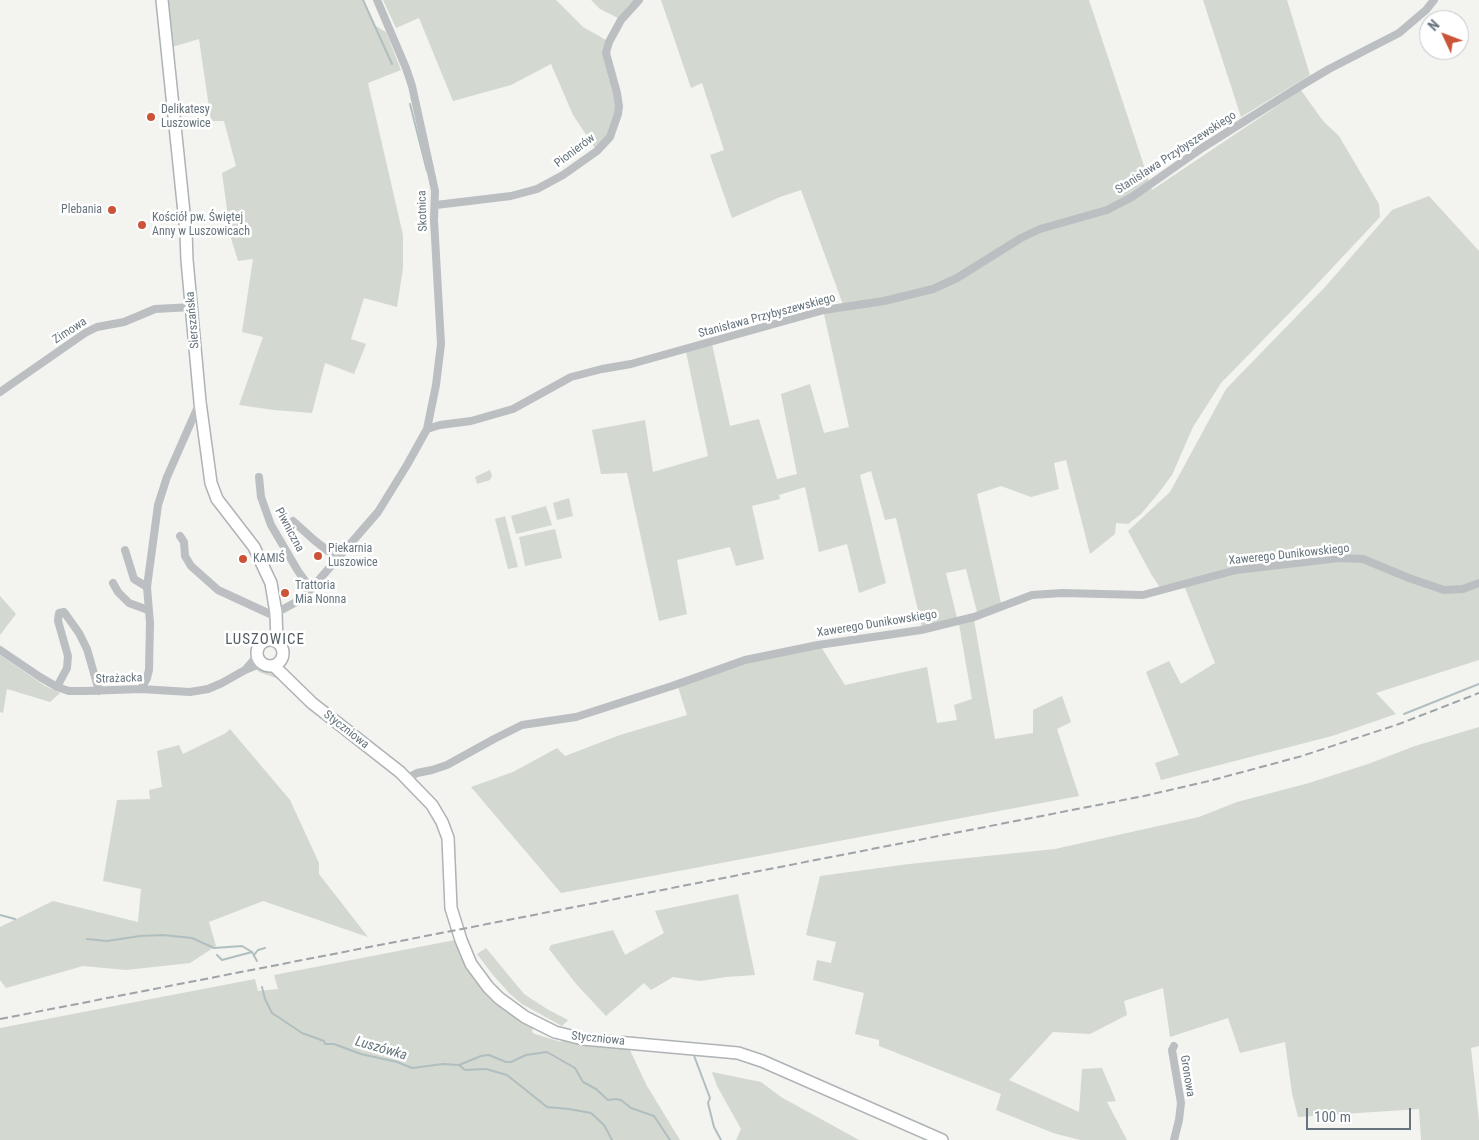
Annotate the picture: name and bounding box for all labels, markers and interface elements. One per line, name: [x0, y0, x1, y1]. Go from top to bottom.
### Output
north arrow: [1419, 10, 1469, 60]
text: N: [1425, 17, 1443, 34]
place label: Delikatesy Luszowice: [161, 103, 211, 131]
street label: Stanisława Przybyszewskiego: [1113, 108, 1239, 198]
marker: Delikatesy Luszowice: [145, 111, 157, 123]
street label: Pionierów: [552, 131, 598, 171]
street label: Skotnica: [415, 190, 431, 232]
place label: Plebania: [61, 203, 102, 217]
marker: Plebania: [106, 204, 118, 216]
place label: Kościół pw. Świętej Anny w Luszowicach: [152, 211, 250, 239]
marker: Kościół pw. Świętej Anny w Luszowicach: [136, 219, 148, 231]
street label: Sierszańska: [183, 291, 203, 349]
street label: Stanisława Przybyszewskiego: [697, 291, 837, 341]
street label: Zimowa: [50, 315, 90, 347]
street label: Piwniczna: [271, 505, 307, 555]
street label: Xawerego Dunikowskiego: [1228, 541, 1350, 569]
place label: Piekarnia Luszowice: [328, 542, 378, 570]
marker: Piekarnia Luszowice: [312, 550, 324, 562]
place label: KAMIŚ: [253, 552, 285, 566]
marker: KAMIŚ: [237, 553, 249, 565]
place label: Trattoria Mia Nonna: [295, 579, 346, 607]
marker: Trattoria Mia Nonna: [279, 587, 291, 599]
street label: Xawerego Dunikowskiego: [816, 607, 938, 641]
district label: LUSZOWICE: [224, 631, 306, 649]
street label: Strażacka: [95, 671, 143, 687]
street label: Styczniowa: [320, 708, 372, 752]
street label: Styczniowa: [571, 1029, 625, 1049]
water label: Luszówka: [353, 1034, 409, 1064]
street label: Gronowa: [1177, 1054, 1197, 1098]
scale bar: [1309, 1098, 1414, 1130]
text: 100 m: [1314, 1108, 1351, 1126]

